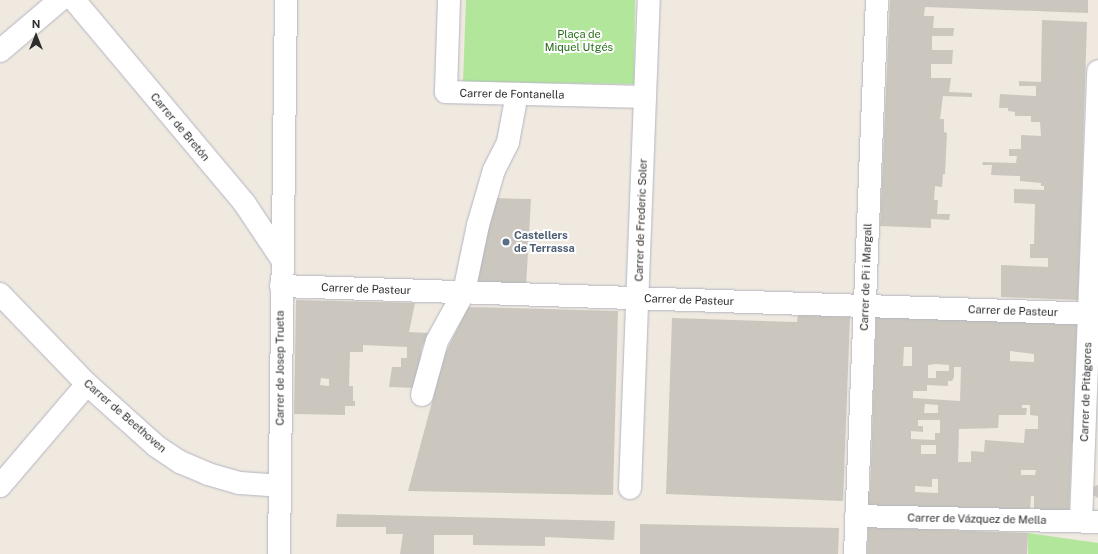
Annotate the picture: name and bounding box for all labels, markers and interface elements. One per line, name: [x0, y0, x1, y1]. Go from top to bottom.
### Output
north arrow: [16, 16, 56, 56]
text: N: [32, 18, 40, 30]
park label: Plaça de Miquel Utgés: [545, 28, 613, 54]
street label: Carrer de Fontanella: [459, 86, 565, 102]
street label: Carrer de Bretón: [148, 90, 212, 164]
street label: Carrer de Frederic Soler: [632, 158, 650, 282]
street label: Carrer de Pi i Margall: [858, 223, 874, 331]
place label: Castellers de Terrassa: [514, 229, 575, 255]
marker: Castellers de Terrassa: [501, 237, 511, 247]
street label: Carrer de Pasteur: [321, 281, 411, 297]
street label: Carrer de Pasteur: [644, 292, 734, 308]
street label: Carrer de Pasteur: [968, 303, 1058, 319]
street label: Carrer de Josep Trueta: [273, 310, 287, 426]
street label: Carrer de Pitàgores: [1078, 342, 1094, 442]
street label: Carrer de Beethoven: [81, 377, 169, 455]
street label: Carrer de Vázquez de Mella: [907, 511, 1047, 527]

